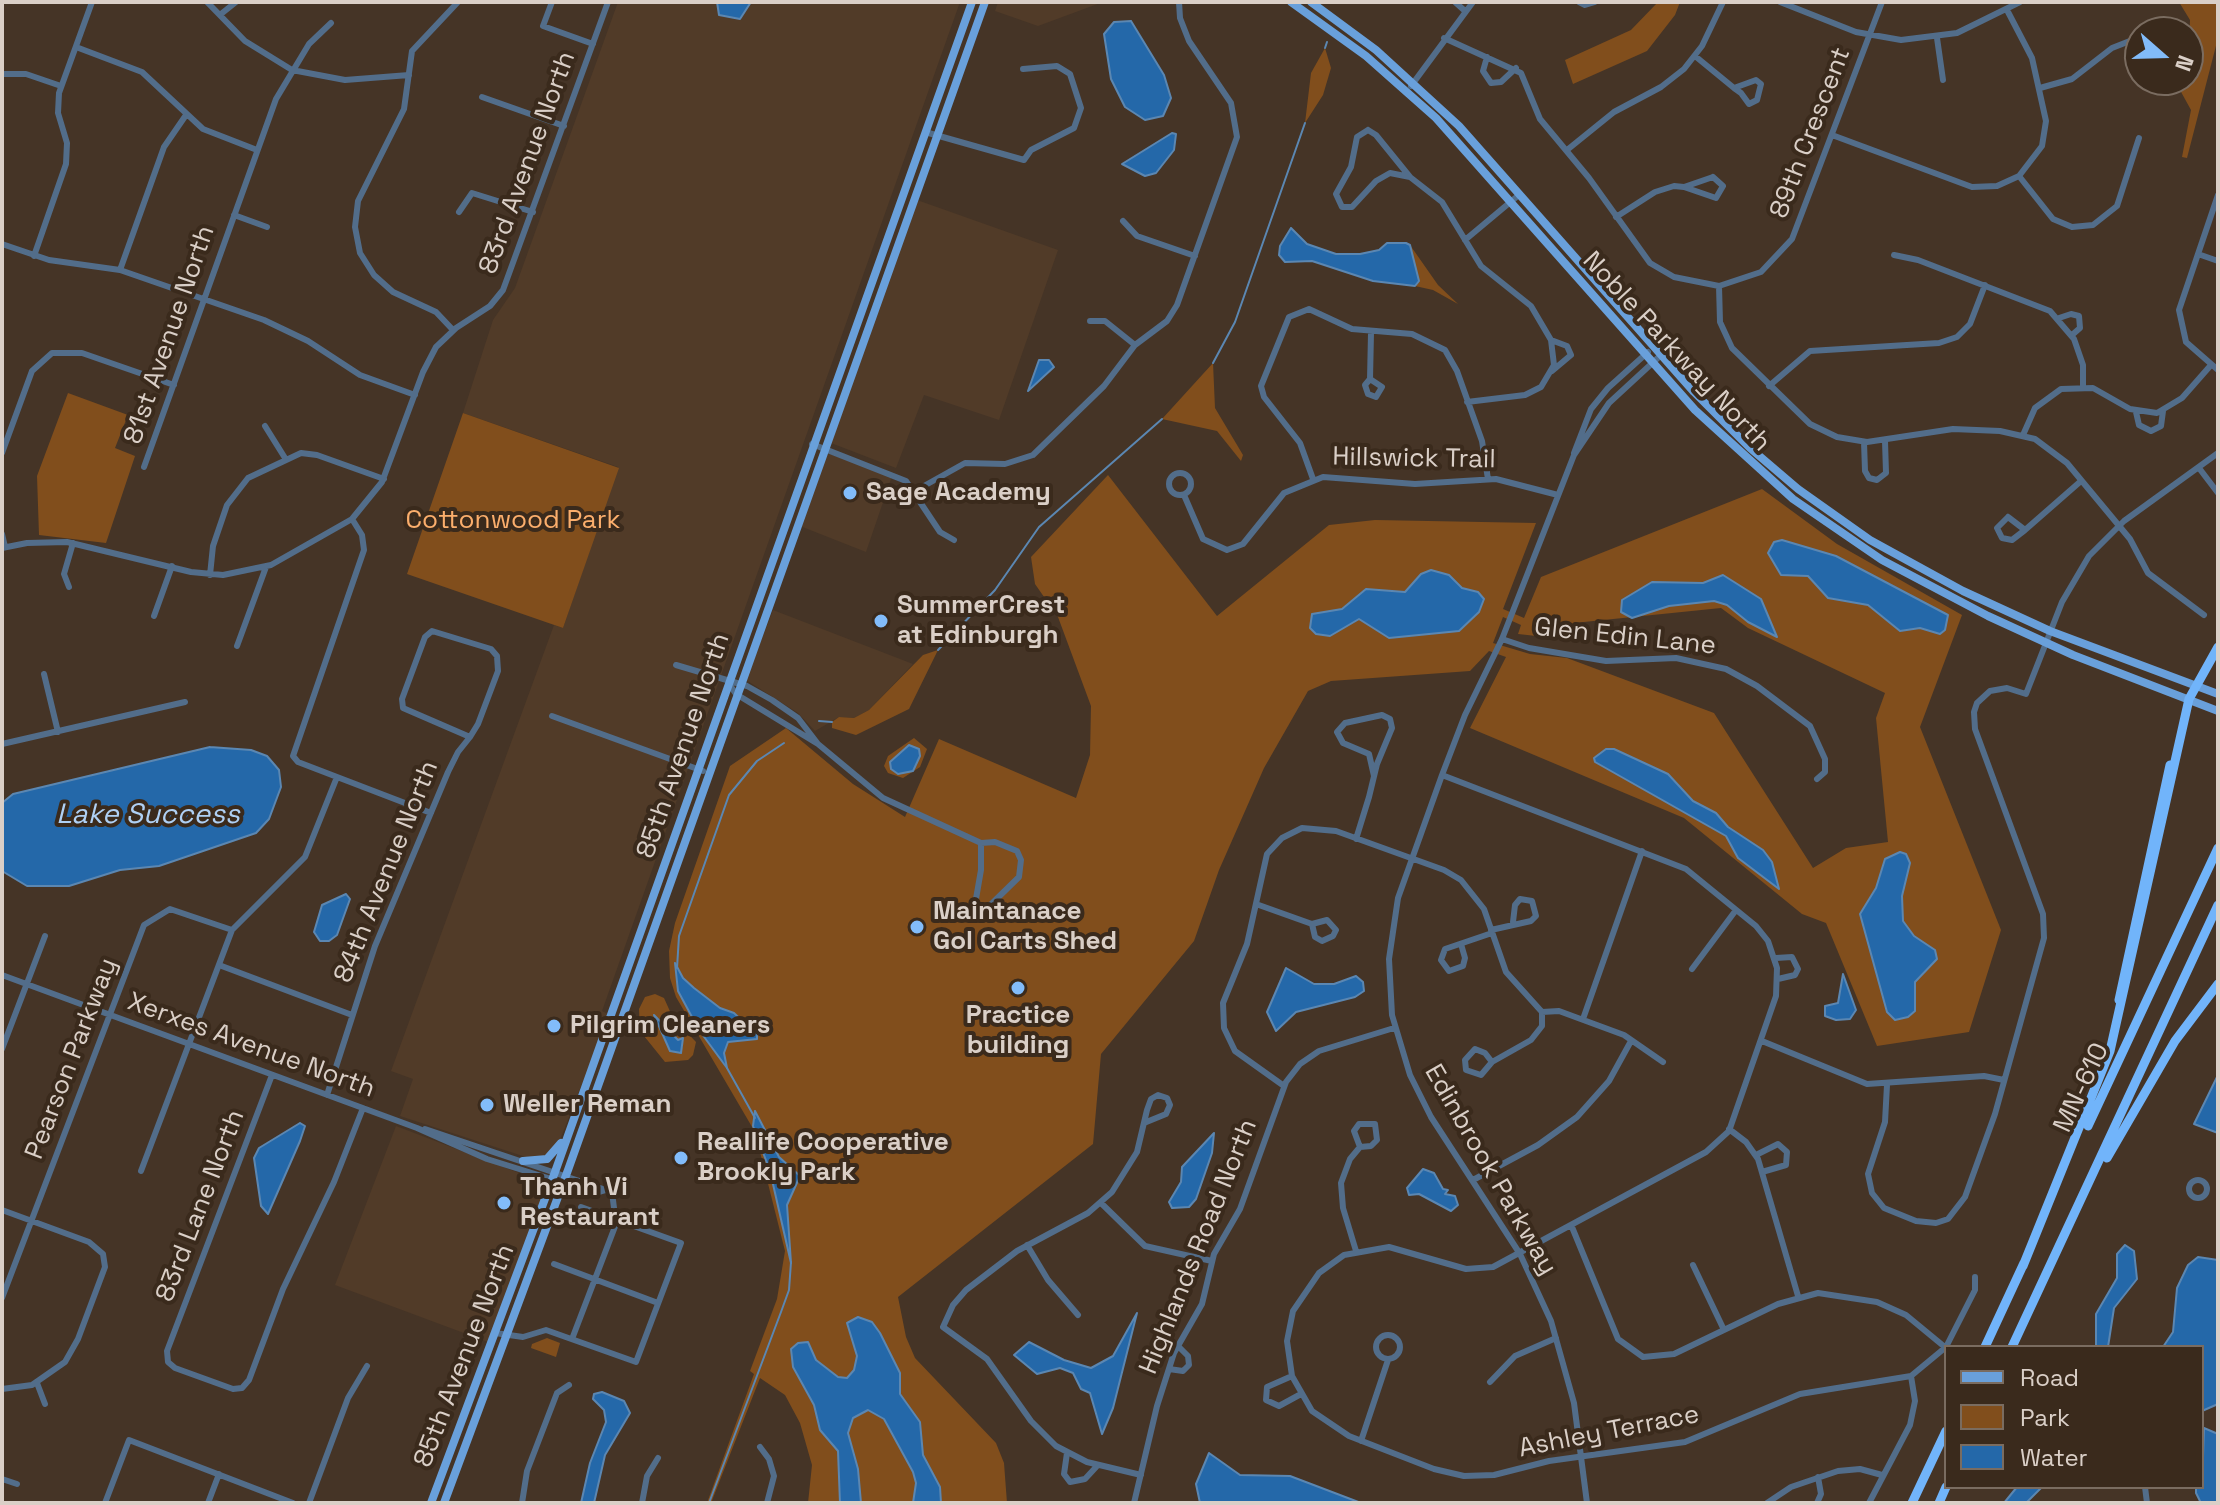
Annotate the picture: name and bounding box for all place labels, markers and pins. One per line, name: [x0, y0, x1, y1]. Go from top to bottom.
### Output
place label: Sage Academy: [866, 477, 1051, 509]
marker: Sage Academy: [841, 484, 859, 502]
place label: SummerCrest at Edinburgh: [897, 590, 1065, 652]
marker: SummerCrest at Edinburgh: [872, 612, 890, 630]
place label: Maintanace Gol Carts Shed: [933, 896, 1117, 958]
marker: Maintanace Gol Carts Shed: [908, 918, 926, 936]
marker: Practice building: [1009, 979, 1027, 997]
place label: Practice building: [966, 1000, 1070, 1062]
place label: Pilgrim Cleaners: [570, 1010, 770, 1042]
marker: Pilgrim Cleaners: [545, 1017, 563, 1035]
place label: Weller Reman: [503, 1089, 672, 1121]
marker: Weller Reman: [478, 1096, 496, 1114]
place label: Reallife Cooperative Brookly Park: [697, 1127, 949, 1188]
marker: Reallife Cooperative Brookly Park: [672, 1149, 690, 1167]
place label: Thanh Vi Restaurant: [520, 1172, 660, 1234]
marker: Thanh Vi Restaurant: [495, 1194, 513, 1212]

